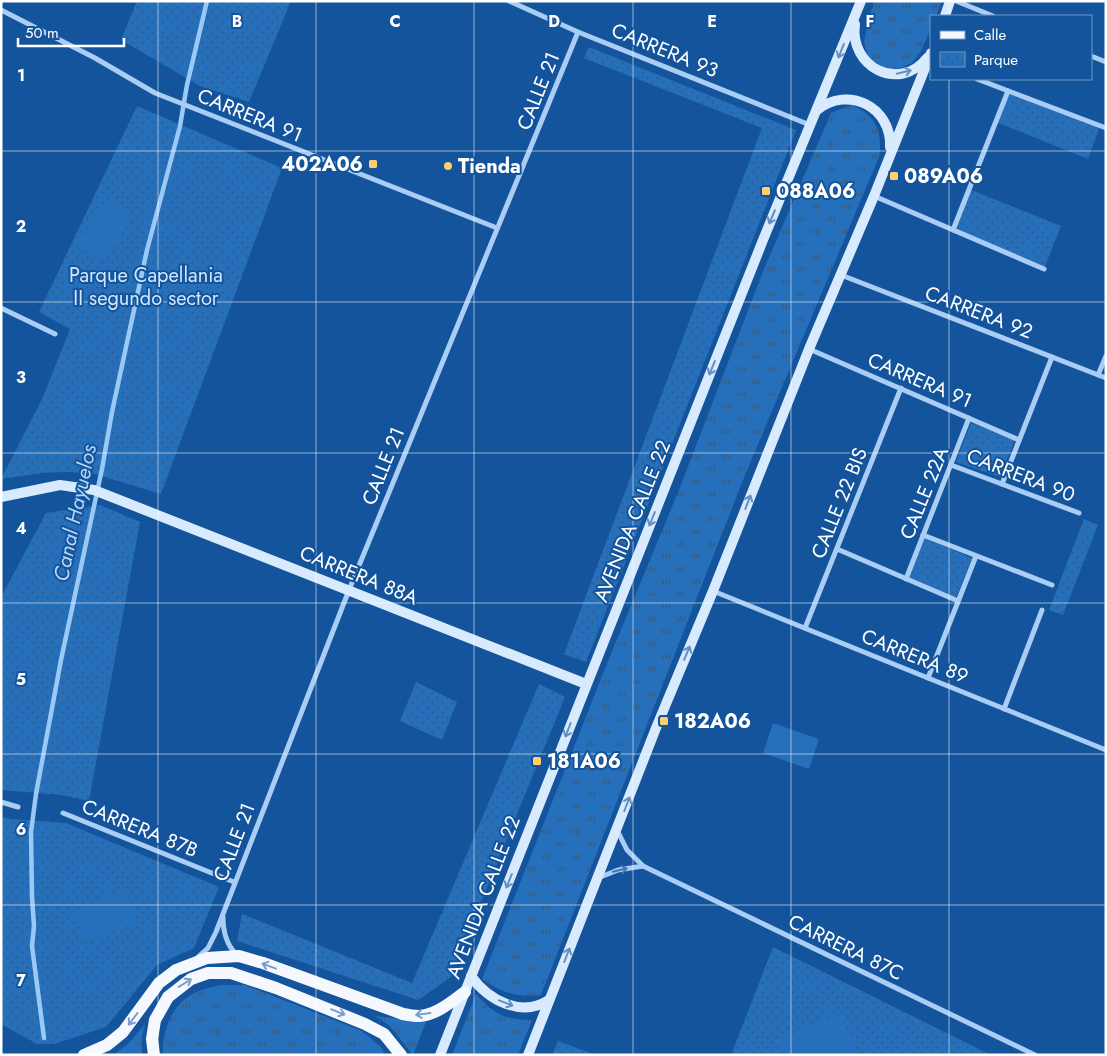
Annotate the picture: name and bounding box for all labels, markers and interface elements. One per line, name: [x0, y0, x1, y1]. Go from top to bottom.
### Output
text: B: [232, 10, 242, 33]
text: C: [389, 10, 401, 33]
text: D: [548, 10, 560, 33]
text: F: [866, 10, 874, 33]
scale bar: [18, 15, 124, 47]
legend: [930, 15, 1092, 80]
street label: CARRERA 93: [608, 18, 722, 82]
text: 50 m: [25, 22, 59, 44]
text: Calle: [974, 24, 1006, 46]
one-way arrow: [835, 43, 845, 58]
street label: CALLE 21: [510, 48, 567, 135]
text: Parque: [974, 49, 1018, 71]
text: 1: [17, 64, 25, 87]
one-way arrow: [895, 67, 911, 76]
street label: CARRERA 91: [193, 81, 307, 150]
place label: 402A06: [281, 150, 363, 179]
place label: Tienda: [458, 152, 521, 181]
marker: 402A06: [367, 158, 379, 170]
marker: Tienda: [442, 160, 454, 172]
place label: 089A06: [904, 162, 983, 191]
marker: 089A06: [888, 170, 900, 182]
place label: 088A06: [776, 177, 855, 206]
marker: 088A06: [760, 185, 772, 197]
one-way arrow: [767, 209, 776, 224]
text: 2: [16, 215, 26, 238]
park label: Parque Capellania II segundo sector: [69, 261, 223, 313]
street label: CARRERA 92: [921, 279, 1037, 346]
street label: CARRERA 91: [863, 345, 977, 415]
one-way arrow: [707, 360, 716, 375]
text: 3: [16, 366, 26, 389]
street label: CALLE 21: [355, 423, 412, 510]
street label: AVENIDA CALLE 22: [587, 436, 678, 607]
water label: Canal Hayuelos: [46, 441, 104, 584]
street label: CALLE 22A: [893, 442, 956, 544]
street label: CARRERA 90: [962, 442, 1079, 509]
street label: CALLE 22 BIS: [804, 443, 875, 563]
one-way arrow: [744, 495, 753, 510]
one-way arrow: [647, 511, 656, 526]
text: 4: [15, 517, 27, 540]
street label: CARRERA 88A: [295, 539, 423, 613]
street label: CARRERA 89: [857, 622, 973, 691]
one-way arrow: [683, 646, 692, 661]
text: 5: [16, 668, 26, 691]
place label: 182A06: [674, 707, 751, 736]
marker: 182A06: [658, 715, 670, 727]
one-way arrow: [563, 722, 572, 737]
place label: 181A06: [547, 747, 621, 776]
marker: 181A06: [531, 755, 543, 767]
street label: CARRERA 87B: [78, 792, 202, 865]
one-way arrow: [622, 797, 632, 812]
street label: CALLE 21: [206, 799, 263, 886]
street label: AVENIDA CALLE 22: [439, 812, 528, 983]
text: 6: [16, 818, 26, 841]
one-way arrow: [612, 865, 628, 874]
one-way arrow: [503, 873, 513, 888]
street label: CARRERA 87C: [783, 907, 908, 988]
one-way arrow: [563, 948, 572, 963]
one-way arrow: [262, 961, 278, 970]
text: 7: [16, 969, 26, 992]
one-way arrow: [178, 978, 192, 988]
one-way arrow: [498, 999, 513, 1008]
one-way arrow: [331, 1009, 346, 1018]
one-way arrow: [415, 1010, 431, 1020]
one-way arrow: [128, 1012, 139, 1025]

